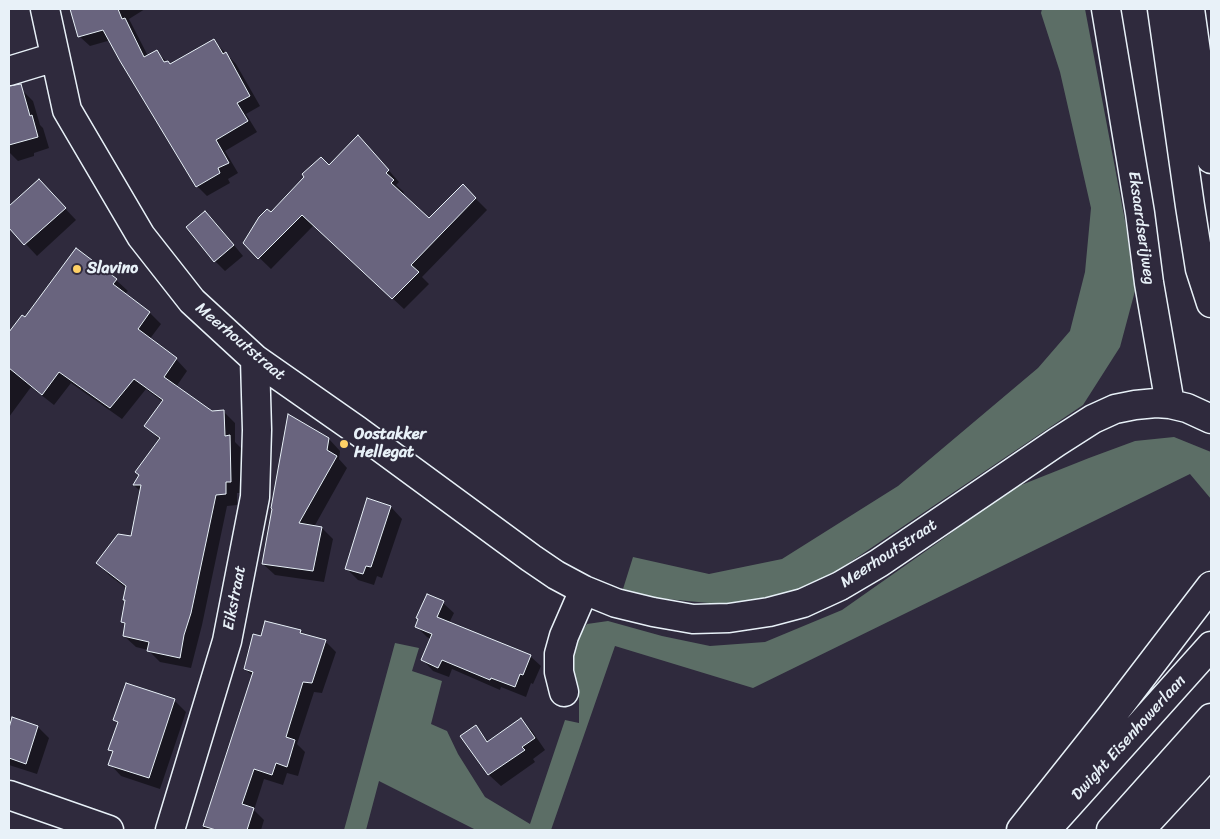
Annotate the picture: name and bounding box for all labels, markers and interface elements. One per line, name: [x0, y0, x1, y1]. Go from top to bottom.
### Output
street label: Eksaardserijweg: [1124, 170, 1158, 286]
place label: Slavino: [87, 259, 138, 279]
marker: Slavino: [71, 263, 83, 275]
street label: Meerhoutstraat: [191, 299, 289, 385]
place label: Oostakker Hellegat: [354, 425, 426, 463]
marker: Oostakker Hellegat: [338, 438, 350, 450]
street label: Meerhoutstraat: [837, 516, 941, 592]
street label: Eikstraat: [219, 564, 251, 632]
street label: Dwight Eisenhowerlaan: [1068, 672, 1190, 804]

